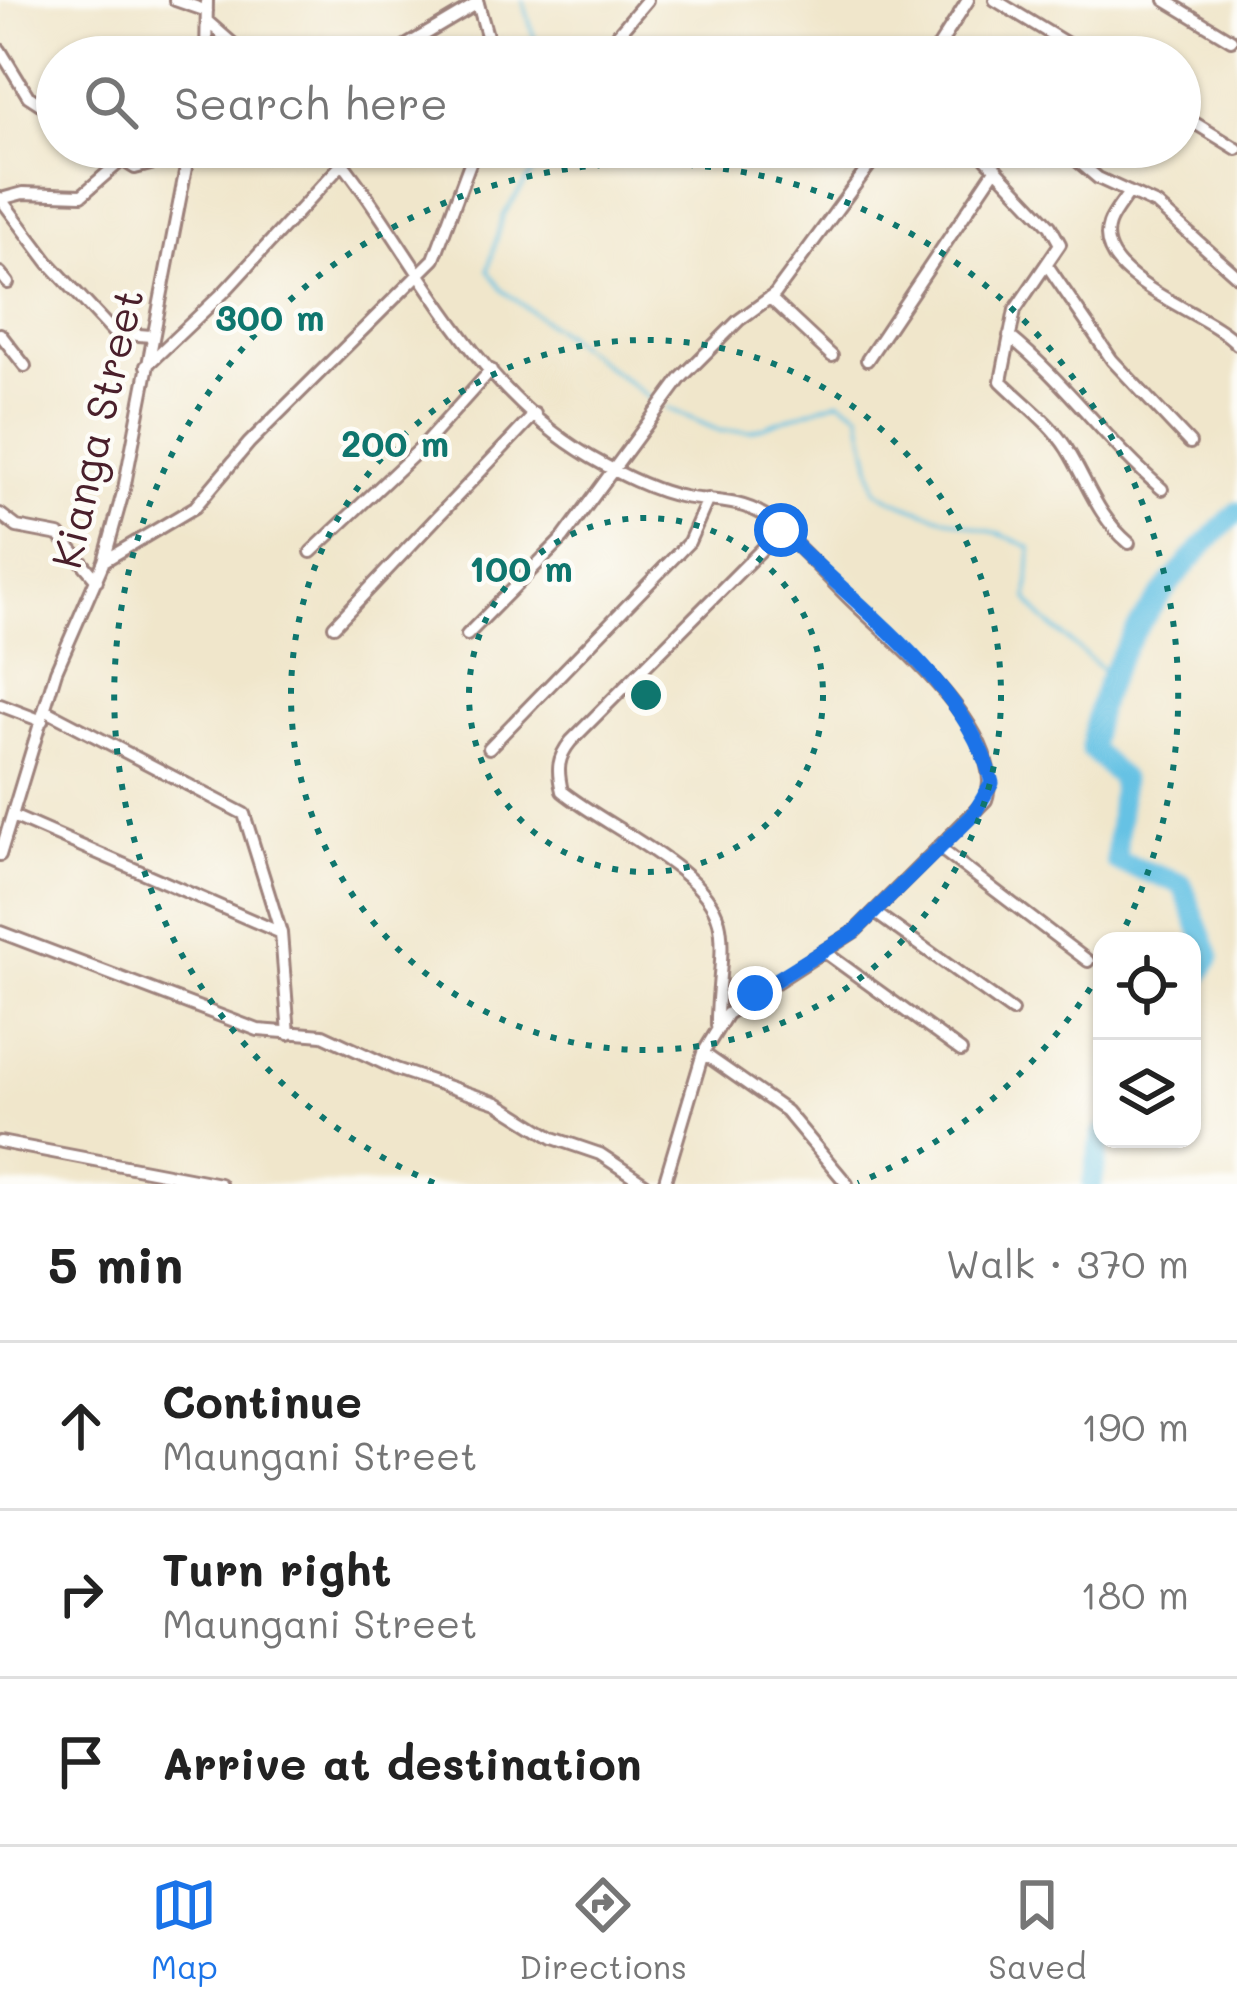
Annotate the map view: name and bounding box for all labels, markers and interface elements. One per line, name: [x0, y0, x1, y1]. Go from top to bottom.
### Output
search box: [36, 36, 1201, 168]
icon: search: [78, 69, 144, 135]
text: Search here: [174, 73, 448, 131]
street label: Kianga Street: [37, 283, 155, 573]
text: 300 m: [215, 293, 325, 340]
text: 200 m: [341, 419, 449, 466]
route start: [754, 503, 808, 557]
text: 100 m: [469, 544, 573, 591]
centre of rings: [625, 674, 667, 716]
map controls: [1093, 932, 1201, 1148]
button: locate: [1093, 932, 1201, 1040]
route end: [728, 966, 782, 1020]
button: layers: [1093, 1040, 1201, 1148]
text: 5 min: [48, 1229, 183, 1296]
text: Walk · 370 m: [946, 1237, 1189, 1288]
text: Continue: [162, 1371, 362, 1429]
icon: ahead: [48, 1393, 114, 1459]
text: 190 m: [1081, 1400, 1189, 1451]
text: Maungani Street: [162, 1429, 477, 1480]
text: Turn right: [162, 1539, 391, 1597]
icon: right: [48, 1561, 114, 1627]
text: 180 m: [1080, 1568, 1189, 1619]
text: Maungani Street: [162, 1597, 477, 1648]
icon: arrive: [48, 1729, 114, 1795]
text: Arrive at destination: [162, 1733, 642, 1791]
tab: Map: [151, 1872, 218, 1987]
tab: Directions: [519, 1872, 687, 1987]
tab: Saved: [988, 1872, 1086, 1987]

